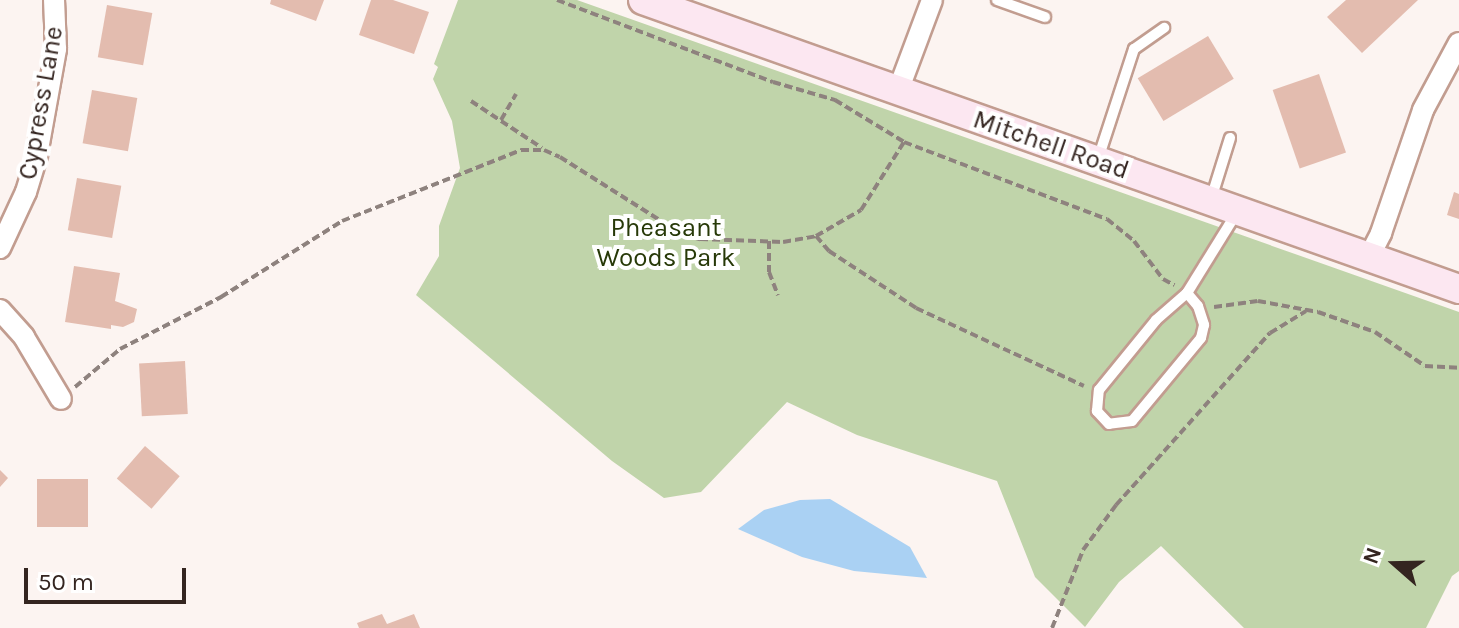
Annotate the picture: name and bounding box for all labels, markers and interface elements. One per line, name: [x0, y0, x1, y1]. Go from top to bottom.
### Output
street label: Cypress Lane: [12, 24, 70, 182]
street label: Mitchell Road: [969, 104, 1133, 186]
park label: Pheasant Woods Park: [597, 212, 735, 274]
north arrow: [1355, 524, 1435, 604]
text: N: [1358, 544, 1387, 568]
scale bar: [28, 552, 190, 602]
text: 50 m: [38, 568, 94, 596]

